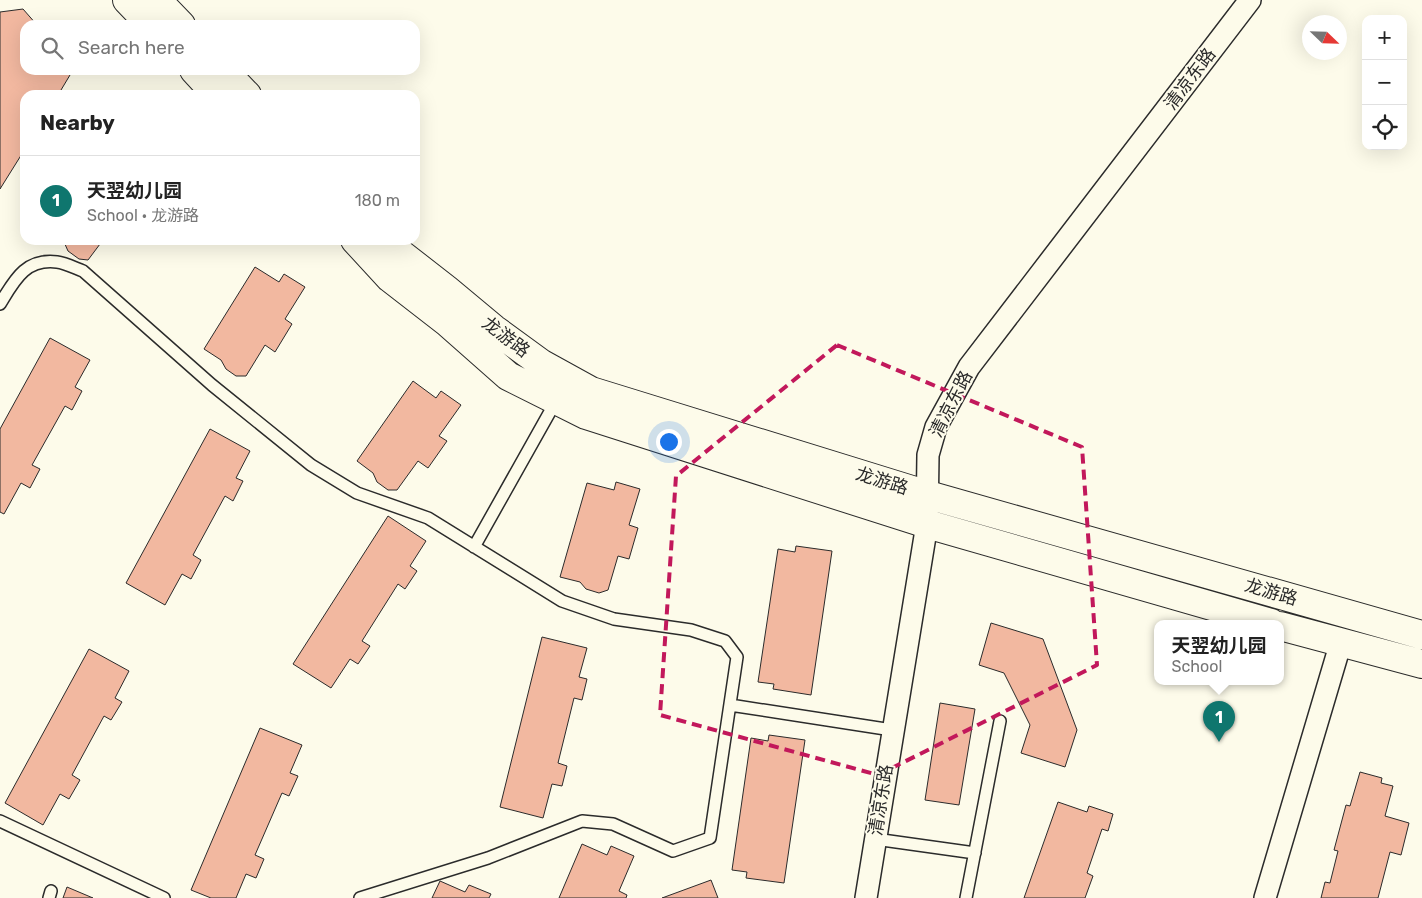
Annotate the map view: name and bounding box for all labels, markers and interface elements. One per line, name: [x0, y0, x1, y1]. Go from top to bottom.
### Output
north arrow: [1302, 15, 1347, 60]
map controls: [1362, 15, 1407, 150]
button: +: [1362, 15, 1407, 60]
search box: [20, 20, 420, 75]
icon: search: [38, 34, 66, 62]
text: Search here: [78, 36, 185, 59]
street label: 清凉东路: [1160, 44, 1220, 114]
button: −: [1362, 60, 1407, 105]
button: locate: [1362, 105, 1407, 150]
text: Nearby: [40, 110, 115, 135]
text: 天翌幼儿园: [87, 179, 182, 202]
text: 1: [52, 191, 60, 210]
text: 180 m: [355, 191, 400, 210]
text: School · 龙游路: [87, 206, 199, 225]
street label: 龙游路: [478, 312, 534, 362]
street label: 清凉东路: [925, 367, 977, 441]
your location: [656, 429, 682, 455]
street label: 龙游路: [853, 463, 911, 499]
street label: 龙游路: [1242, 574, 1300, 610]
popup: [1154, 620, 1284, 685]
text: 天翌幼儿园: [1171, 634, 1267, 657]
text: School: [1171, 657, 1222, 676]
pin: 1: [1203, 701, 1235, 742]
street label: 清凉东路: [865, 763, 897, 837]

